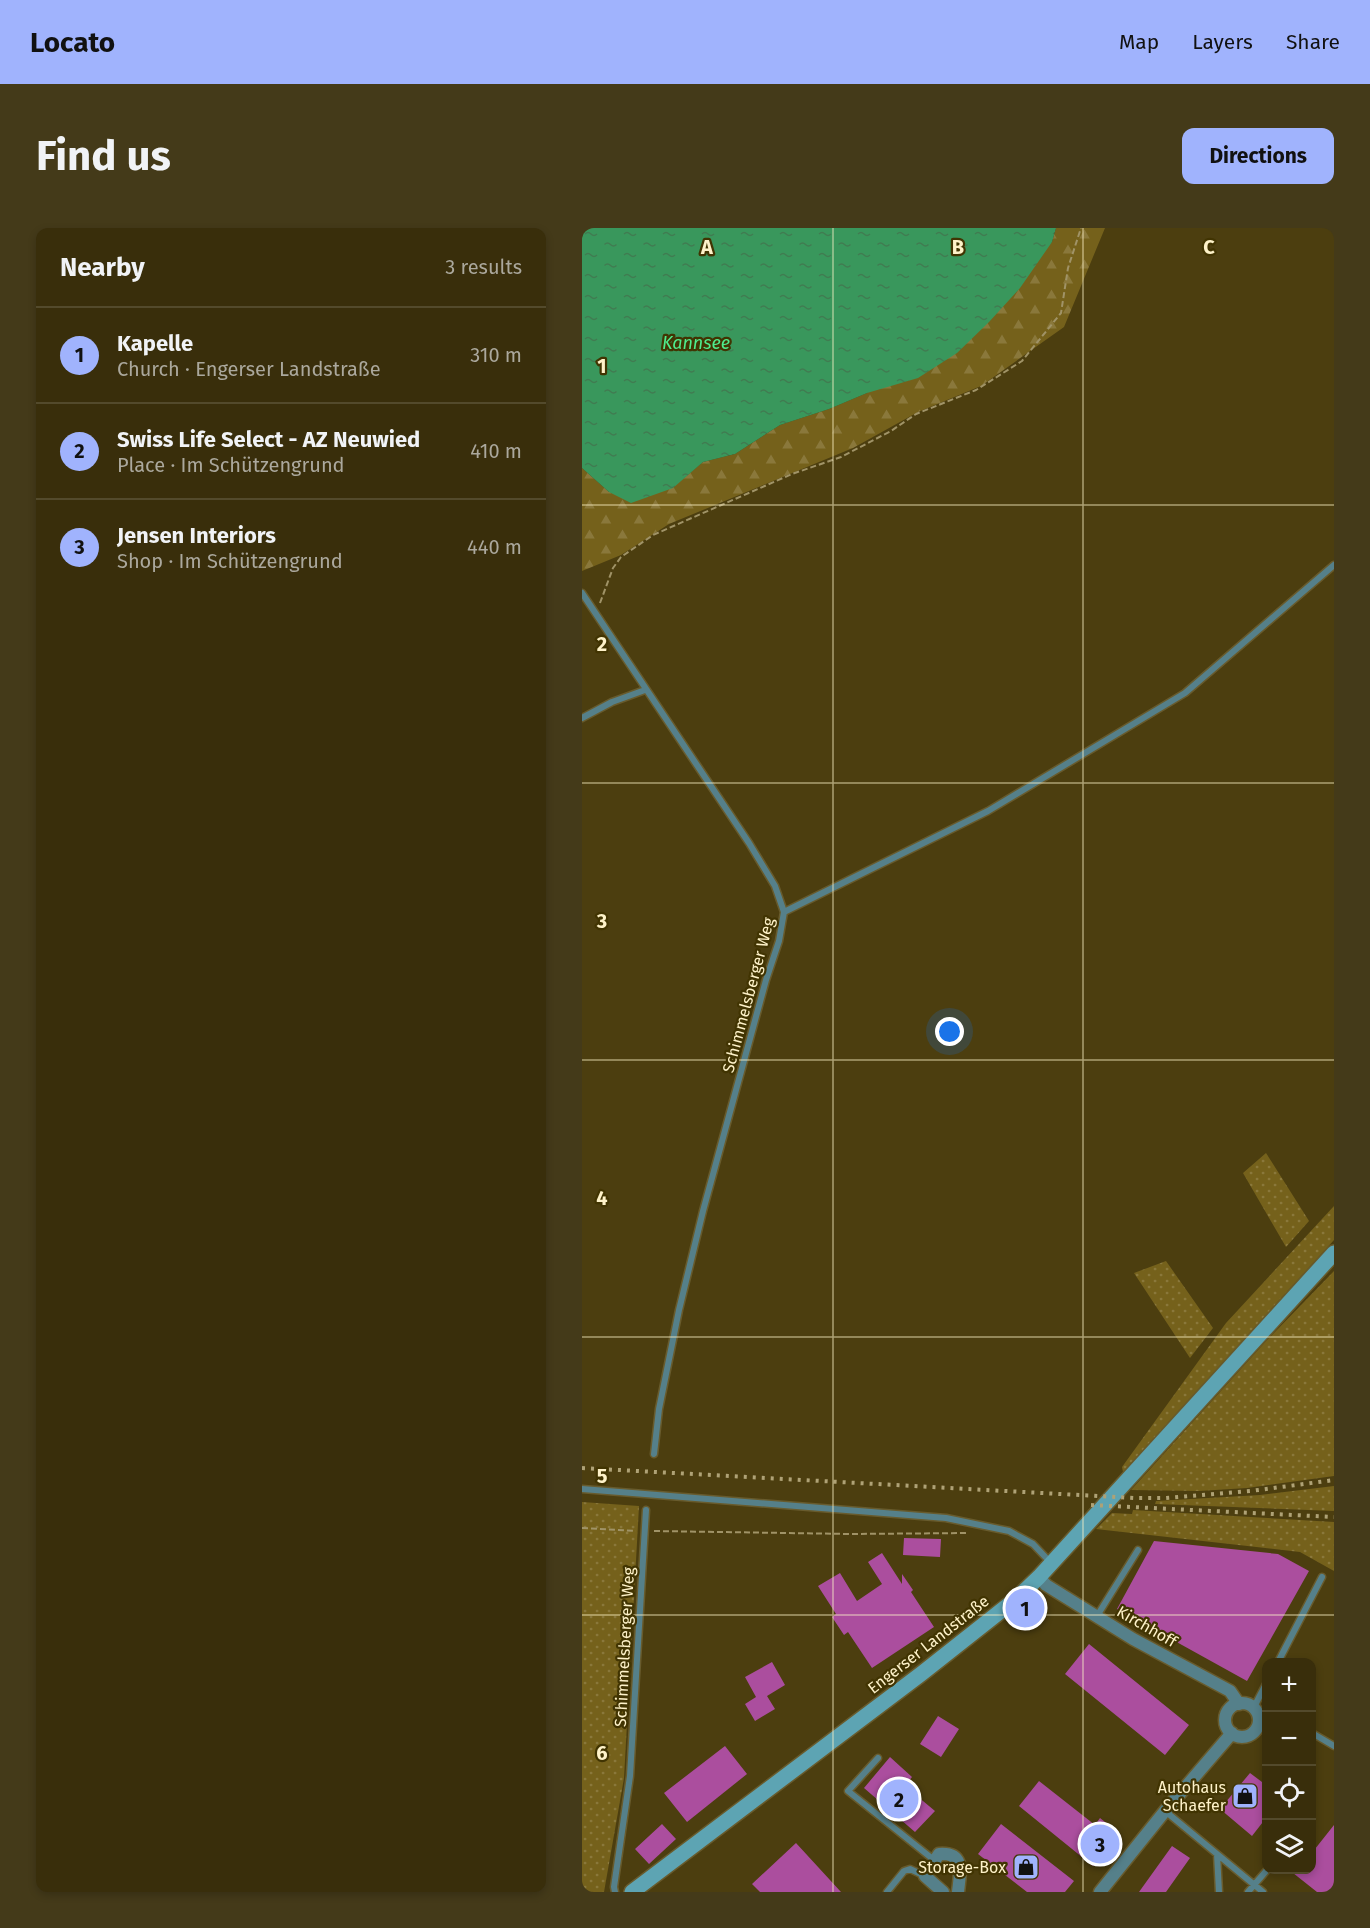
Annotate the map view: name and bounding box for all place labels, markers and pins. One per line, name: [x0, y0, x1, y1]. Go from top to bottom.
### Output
pin: 1: [1006, 1586, 1044, 1630]
pin: 2: [880, 1776, 918, 1822]
place label: Autohaus Schaefer: [1158, 1778, 1227, 1815]
shop icon: Autohaus Schaefer: [1230, 1781, 1260, 1811]
pin: 3: [1080, 1822, 1120, 1866]
shop icon: Storage-Box: [1011, 1852, 1041, 1882]
place label: Storage-Box: [918, 1858, 1006, 1877]

